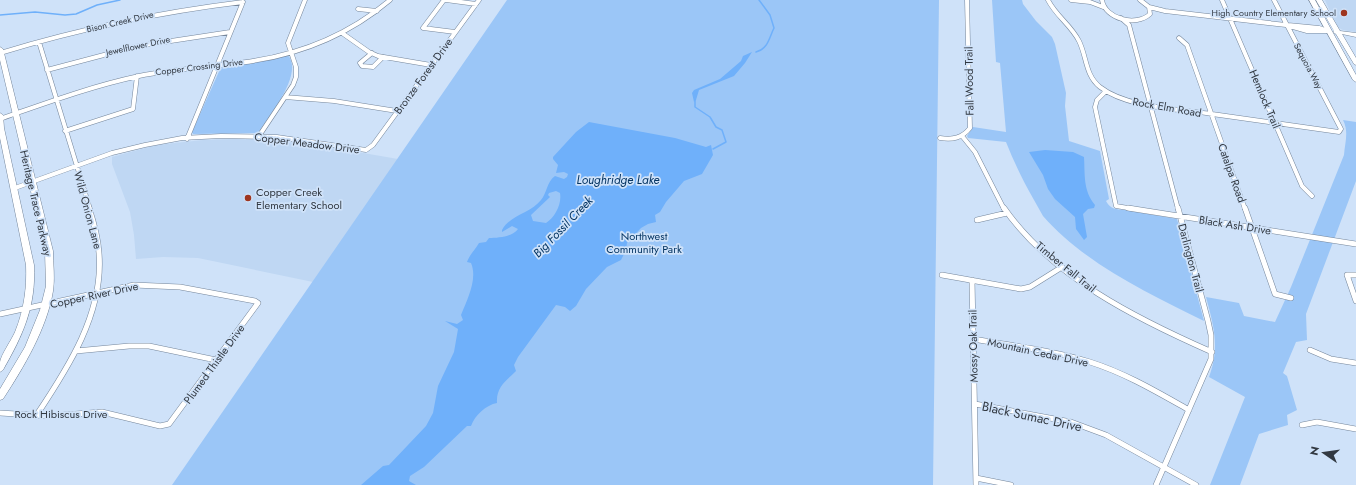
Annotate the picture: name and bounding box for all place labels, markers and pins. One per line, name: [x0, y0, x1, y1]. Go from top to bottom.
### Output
place label: High Country Elementary School: [1212, 6, 1336, 19]
marker: High Country Elementary School: [1339, 8, 1349, 18]
place label: Copper Creek Elementary School: [256, 184, 342, 213]
marker: Copper Creek Elementary School: [243, 193, 253, 203]

